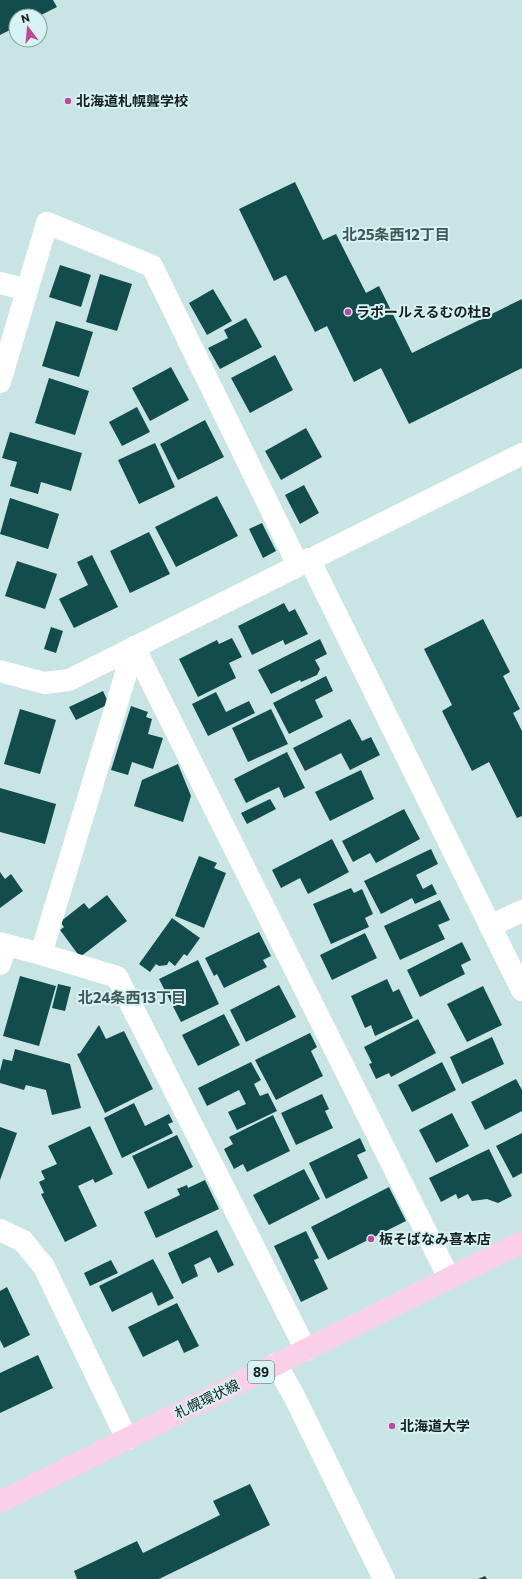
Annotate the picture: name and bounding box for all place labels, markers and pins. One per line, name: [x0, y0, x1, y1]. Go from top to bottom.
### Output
place label: 北海道札幌聾学校: [76, 92, 188, 109]
marker: 北海道札幌聾学校: [63, 96, 73, 106]
place label: ラポールえるむの杜B: [356, 303, 491, 320]
marker: ラポールえるむの杜B: [343, 307, 353, 317]
place label: 板そばなみ喜本店: [379, 1230, 491, 1247]
marker: 板そばなみ喜本店: [366, 1234, 376, 1244]
place label: 北海道大学: [400, 1417, 470, 1434]
marker: 北海道大学: [387, 1421, 397, 1431]

